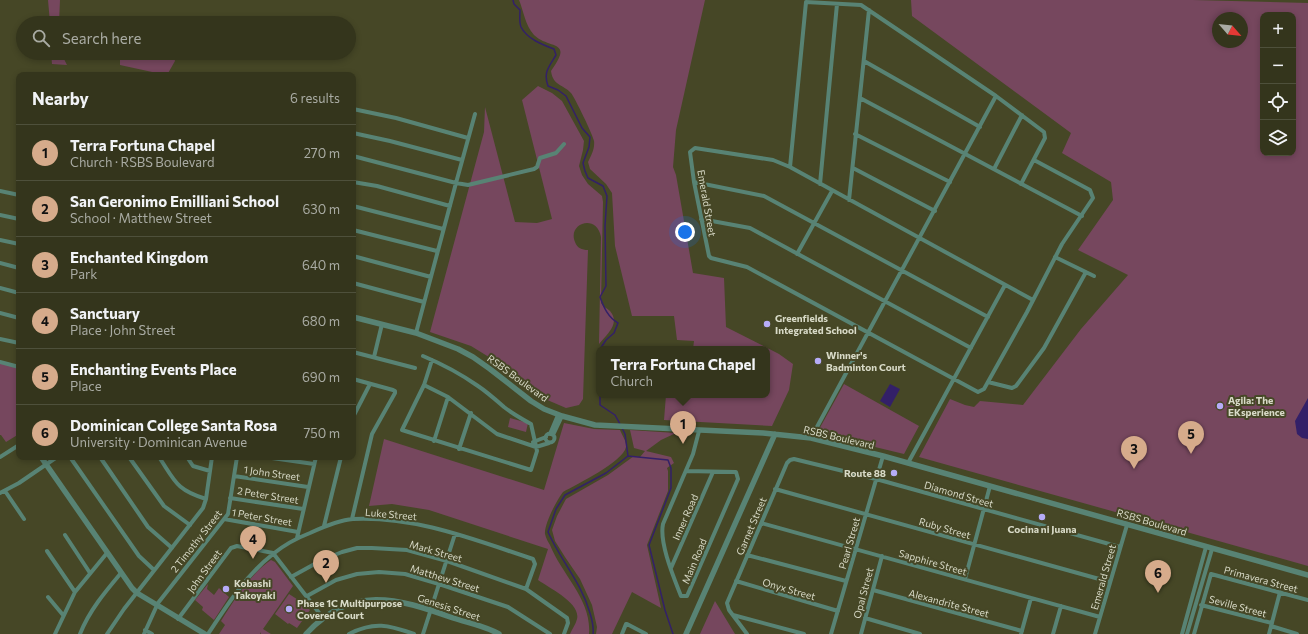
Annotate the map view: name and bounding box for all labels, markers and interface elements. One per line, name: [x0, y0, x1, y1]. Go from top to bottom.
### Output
north arrow: [1212, 12, 1248, 48]
map controls: [1260, 12, 1296, 156]
button: +: [1260, 12, 1296, 48]
search box: [16, 16, 356, 60]
icon: search: [30, 27, 52, 49]
text: Search here: [62, 29, 141, 47]
button: −: [1260, 48, 1296, 84]
button: locate: [1260, 84, 1296, 120]
text: Nearby: [32, 88, 89, 109]
text: 6 results: [290, 90, 340, 106]
button: layers: [1260, 120, 1296, 156]
text: Terra Fortuna Chapel: [70, 136, 215, 154]
text: 1: [42, 145, 48, 161]
text: 270 m: [304, 145, 340, 161]
text: Church · RSBS Boulevard: [70, 154, 215, 170]
street label: Emerald Street: [695, 169, 719, 237]
text: San Geronimo Emilliani School: [70, 192, 279, 210]
text: 2: [41, 201, 49, 217]
text: 630 m: [302, 201, 340, 217]
text: School · Matthew Street: [70, 210, 212, 226]
your location: [675, 222, 695, 242]
text: Enchanted Kingdom: [70, 248, 208, 266]
text: 3: [41, 257, 49, 273]
text: 640 m: [302, 257, 340, 273]
text: Park: [70, 266, 97, 282]
text: Sanctuary: [70, 304, 140, 322]
place label: Greenfields Integrated School: [775, 312, 857, 336]
text: 4: [41, 313, 49, 329]
text: 680 m: [302, 313, 340, 329]
marker: Greenfields Integrated School: [762, 319, 772, 329]
text: Place · John Street: [70, 322, 175, 338]
popup: [596, 346, 770, 398]
place label: Winner's Badminton Court: [826, 349, 906, 373]
street label: RSBS Boulevard: [485, 352, 551, 404]
text: Terra Fortuna Chapel: [610, 355, 756, 373]
marker: Winner's Badminton Court: [813, 356, 823, 366]
text: Enchanting Events Place: [70, 360, 237, 378]
text: 5: [41, 369, 49, 385]
text: 690 m: [302, 369, 340, 385]
text: Church: [610, 373, 653, 389]
text: Place: [70, 378, 102, 394]
place label: Agila: The EKsperience: [1228, 394, 1285, 418]
marker: Agila: The EKsperience: [1215, 401, 1225, 411]
pin: 1: [670, 411, 696, 444]
text: Dominican College Santa Rosa: [70, 416, 277, 434]
pin: 5: [1178, 421, 1204, 454]
street label: RSBS Boulevard: [802, 423, 876, 451]
text: 6: [41, 425, 49, 441]
text: 750 m: [303, 425, 340, 441]
text: University · Dominican Avenue: [70, 434, 247, 450]
pin: 3: [1121, 436, 1147, 469]
street label: 1 John Street: [243, 463, 301, 483]
place label: Route 88: [844, 467, 886, 479]
marker: Route 88: [889, 468, 899, 478]
street label: Diamond Street: [923, 478, 995, 510]
street label: 2 Peter Street: [236, 484, 300, 506]
street label: Inner Road: [670, 492, 700, 542]
street label: Garnet Street: [733, 495, 769, 557]
street label: 1 Peter Street: [231, 506, 293, 528]
street label: Luke Street: [365, 506, 417, 522]
street label: RSBS Boulevard: [1116, 506, 1189, 538]
street label: 2 Timothy Street: [168, 507, 224, 575]
marker: Cocina ni Juana: [1037, 512, 1047, 522]
street label: Ruby Street: [918, 515, 972, 541]
street label: Pearl Street: [836, 516, 862, 570]
place label: Cocina ni Juana: [1007, 523, 1077, 535]
pin: 4: [240, 526, 266, 559]
street label: Main Road: [679, 536, 709, 586]
street label: Mark Street: [408, 538, 464, 564]
street label: Emerald Street: [1088, 543, 1118, 611]
street label: John Street: [184, 547, 224, 595]
street label: Sapphire Street: [897, 547, 969, 577]
pin: 2: [313, 550, 339, 583]
pin: 6: [1145, 560, 1171, 593]
street label: Matthew Street: [409, 562, 481, 594]
street label: Primavera Street: [1223, 563, 1299, 595]
street label: Opal Street: [850, 566, 876, 620]
street label: Onyx Street: [761, 576, 817, 602]
place label: Kobashi Takoyaki: [234, 577, 276, 601]
marker: Kobashi Takoyaki: [221, 584, 231, 594]
street label: Alexandrite Street: [907, 586, 991, 620]
street label: Genesis Street: [416, 591, 482, 623]
street label: Seville Street: [1208, 593, 1268, 619]
place label: Phase 1C Multipurpose Covered Court: [297, 597, 402, 621]
marker: Phase 1C Multipurpose Covered Court: [284, 604, 294, 614]

